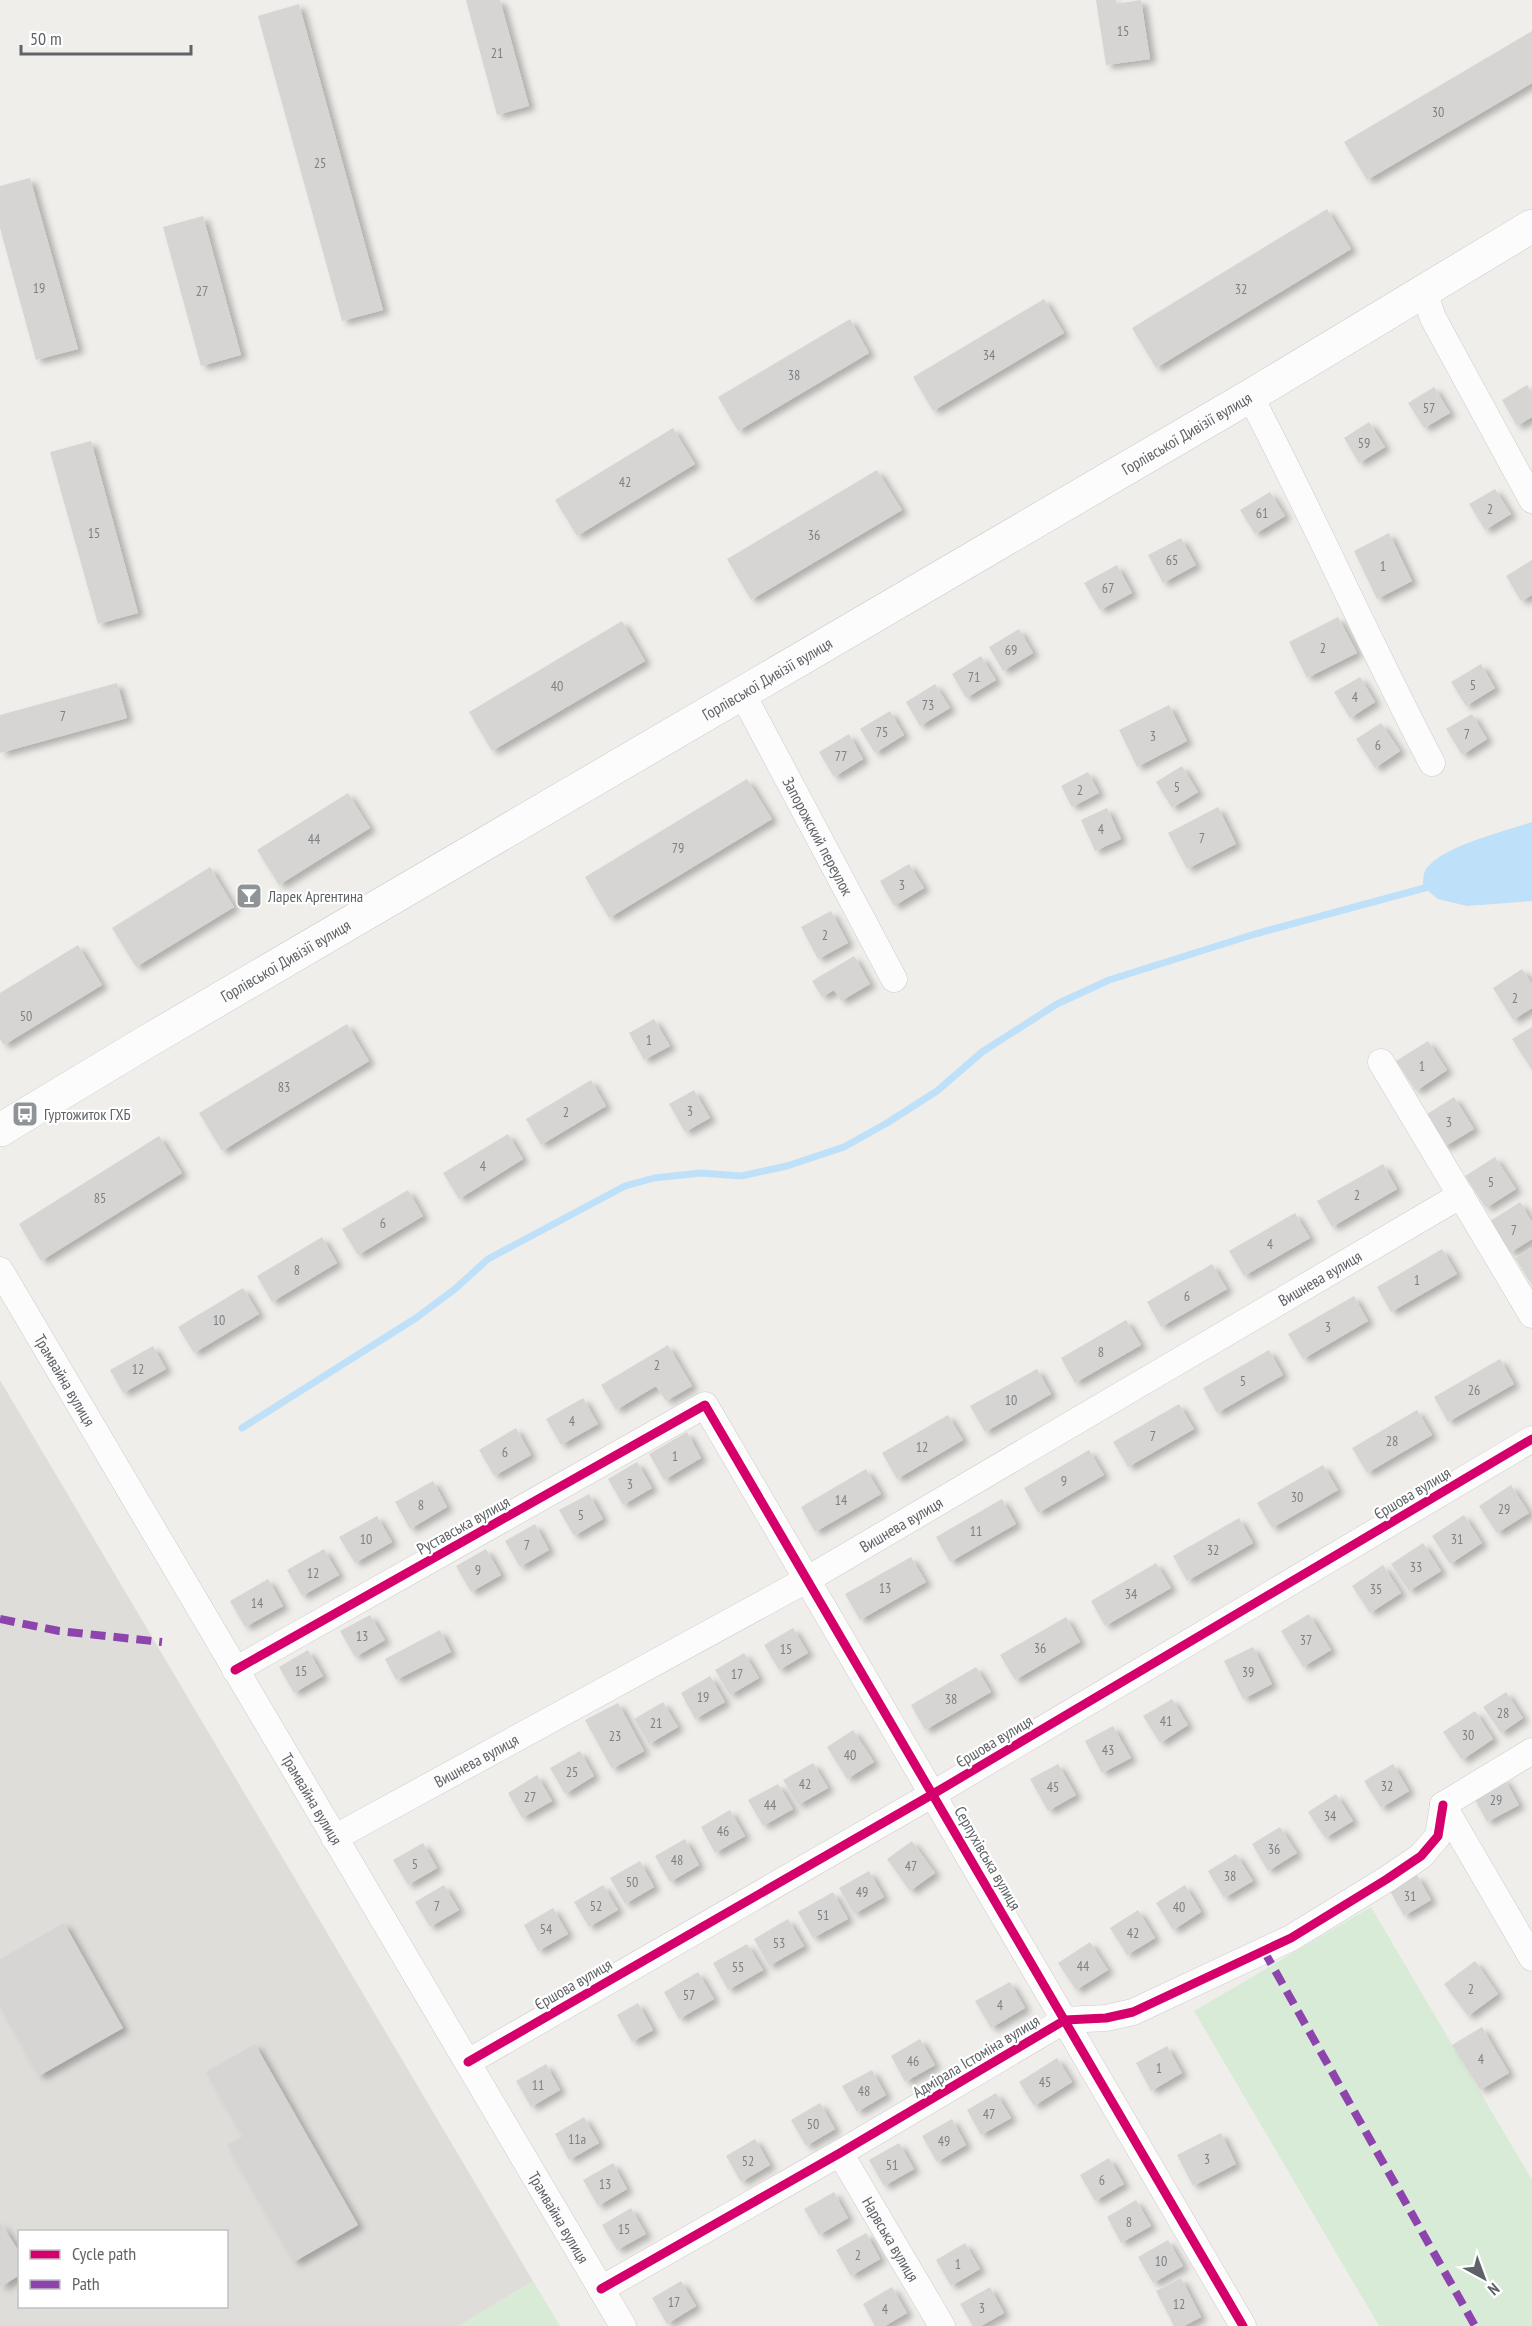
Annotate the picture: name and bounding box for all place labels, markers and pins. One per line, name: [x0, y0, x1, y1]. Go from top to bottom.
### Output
bar icon: Ларек Аргентина: [234, 881, 264, 911]
place label: Ларек Аргентина: [267, 886, 363, 906]
bus stop icon: Гуртожиток ГХБ: [10, 1099, 40, 1129]
place label: Гуртожиток ГХБ: [44, 1104, 131, 1124]

